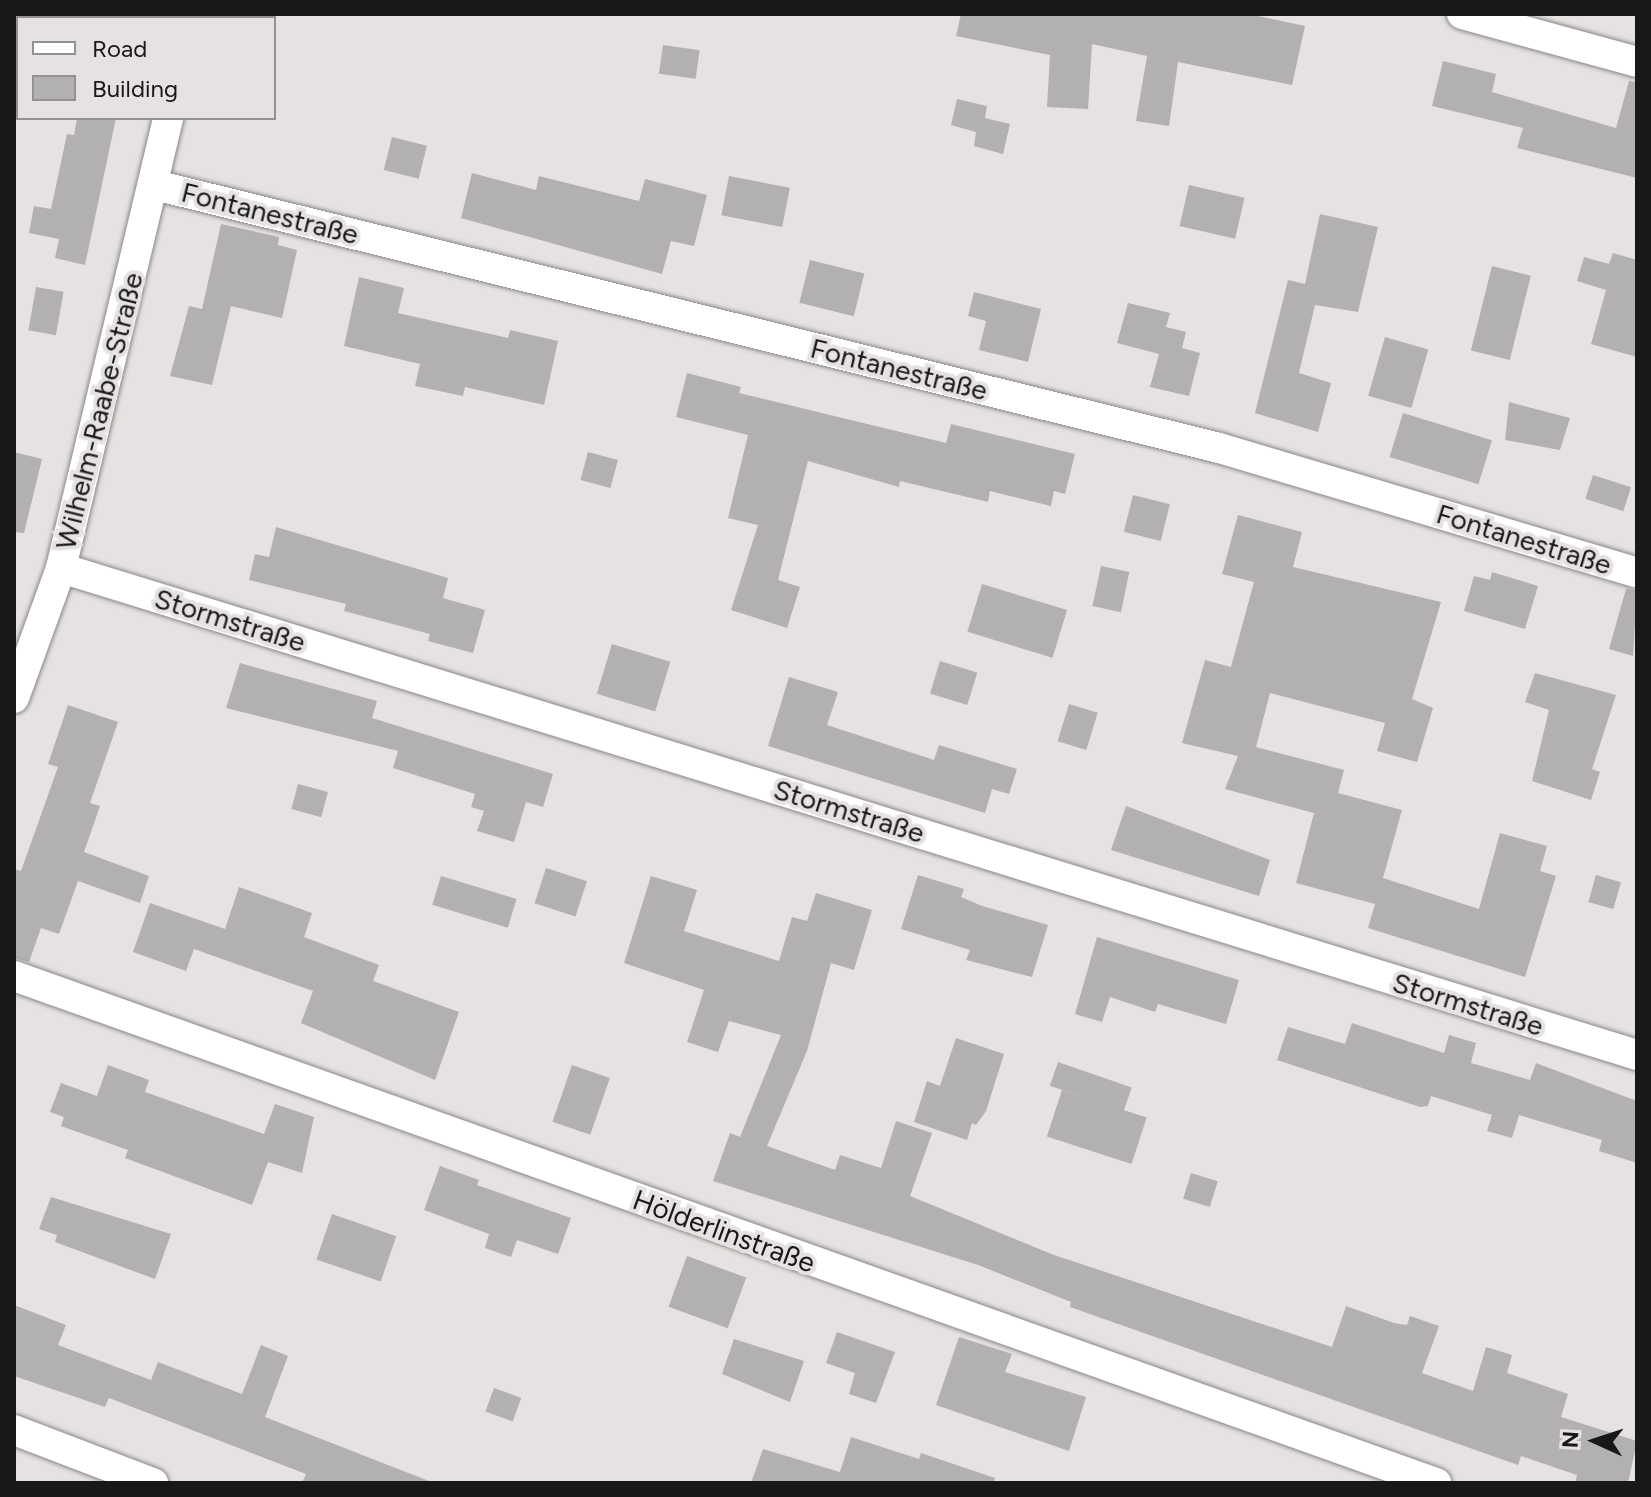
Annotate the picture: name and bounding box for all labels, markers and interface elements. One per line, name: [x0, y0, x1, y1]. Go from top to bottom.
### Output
legend: [16, 16, 276, 120]
text: Road: [92, 34, 147, 63]
text: Building: [92, 74, 178, 103]
street label: Fontanestraße: [178, 175, 362, 251]
street label: Wilhelm-Raabe-Straße: [48, 269, 150, 553]
street label: Fontanestraße: [807, 331, 991, 407]
street label: Fontanestraße: [1433, 496, 1615, 582]
street label: Stormstraße: [151, 581, 309, 659]
street label: Stormstraße: [770, 772, 928, 850]
street label: Stormstraße: [1389, 965, 1547, 1043]
street label: Hölderlinstraße: [628, 1182, 820, 1280]
north arrow: [1555, 1401, 1635, 1481]
text: N: [1557, 1431, 1584, 1449]

